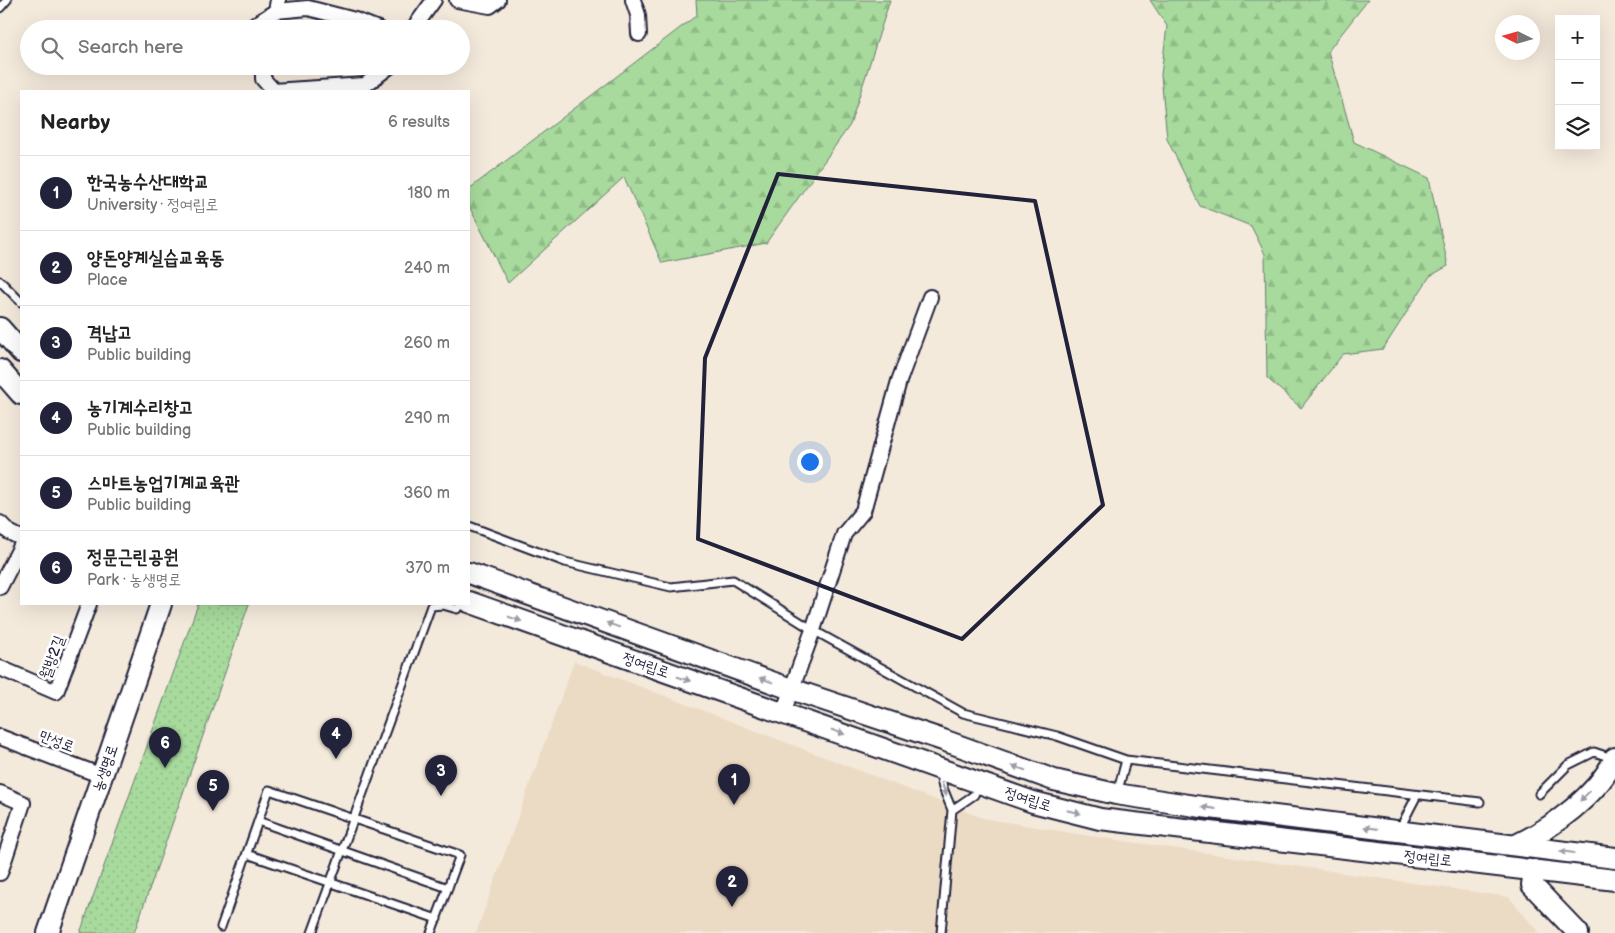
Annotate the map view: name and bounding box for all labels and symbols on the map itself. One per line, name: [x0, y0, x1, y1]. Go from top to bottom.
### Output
north arrow: [1495, 15, 1540, 60]
your location: [797, 449, 823, 475]
one-way arrow: [507, 616, 522, 623]
one-way arrow: [606, 621, 621, 628]
street label: 월방2길: [36, 633, 69, 682]
street label: 정여립로: [620, 649, 672, 682]
one-way arrow: [677, 676, 692, 683]
one-way arrow: [759, 676, 774, 683]
pin: 4: [320, 718, 352, 759]
street label: 만성로: [37, 726, 77, 757]
pin: 6: [149, 727, 181, 768]
one-way arrow: [830, 729, 845, 737]
street label: 농생명로: [89, 742, 122, 794]
pin: 3: [425, 755, 457, 796]
pin: 1: [718, 764, 750, 805]
one-way arrow: [1011, 764, 1026, 772]
pin: 5: [197, 770, 229, 811]
one-way arrow: [941, 782, 948, 797]
street label: 정여립로: [1002, 783, 1054, 816]
one-way arrow: [1579, 790, 1591, 802]
one-way arrow: [1201, 804, 1217, 812]
one-way arrow: [1067, 808, 1082, 816]
one-way arrow: [1362, 823, 1378, 831]
street label: 정여립로: [1403, 847, 1453, 870]
one-way arrow: [1558, 847, 1574, 855]
pin: 2: [716, 866, 748, 907]

